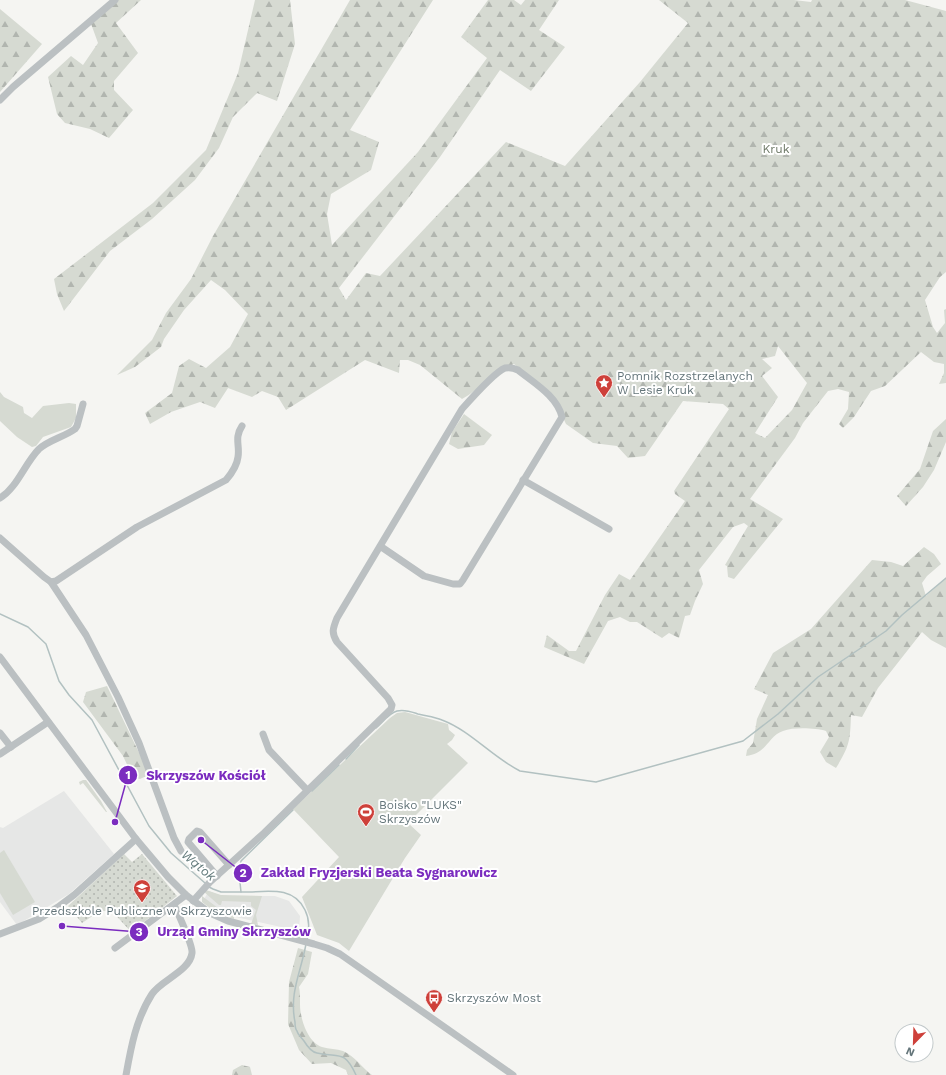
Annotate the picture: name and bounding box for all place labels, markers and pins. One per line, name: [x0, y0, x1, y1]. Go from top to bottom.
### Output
place label: Pomnik Rozstrzelanych W Lesie Kruk: [617, 369, 753, 397]
place icon: Pomnik Rozstrzelanych W Lesie Kruk: [594, 373, 614, 398]
callout: Skrzyszów Kościół: [118, 763, 274, 788]
place label: Boisko "LUKS" Skrzyszów: [379, 798, 462, 826]
sports icon: Boisko "LUKS" Skrzyszów: [356, 802, 376, 827]
callout: Zakład Fryzjerski Beata Sygnarowicz: [233, 860, 505, 885]
school or university icon: Przedszkole Publiczne w Skrzyszowie: [132, 878, 152, 903]
place label: Przedszkole Publiczne w Skrzyszowie: [32, 904, 252, 918]
callout: Urząd Gminy Skrzyszów: [129, 919, 319, 944]
bus stop icon: Skrzyszów Most: [424, 988, 444, 1013]
place label: Skrzyszów Most: [447, 991, 541, 1005]

